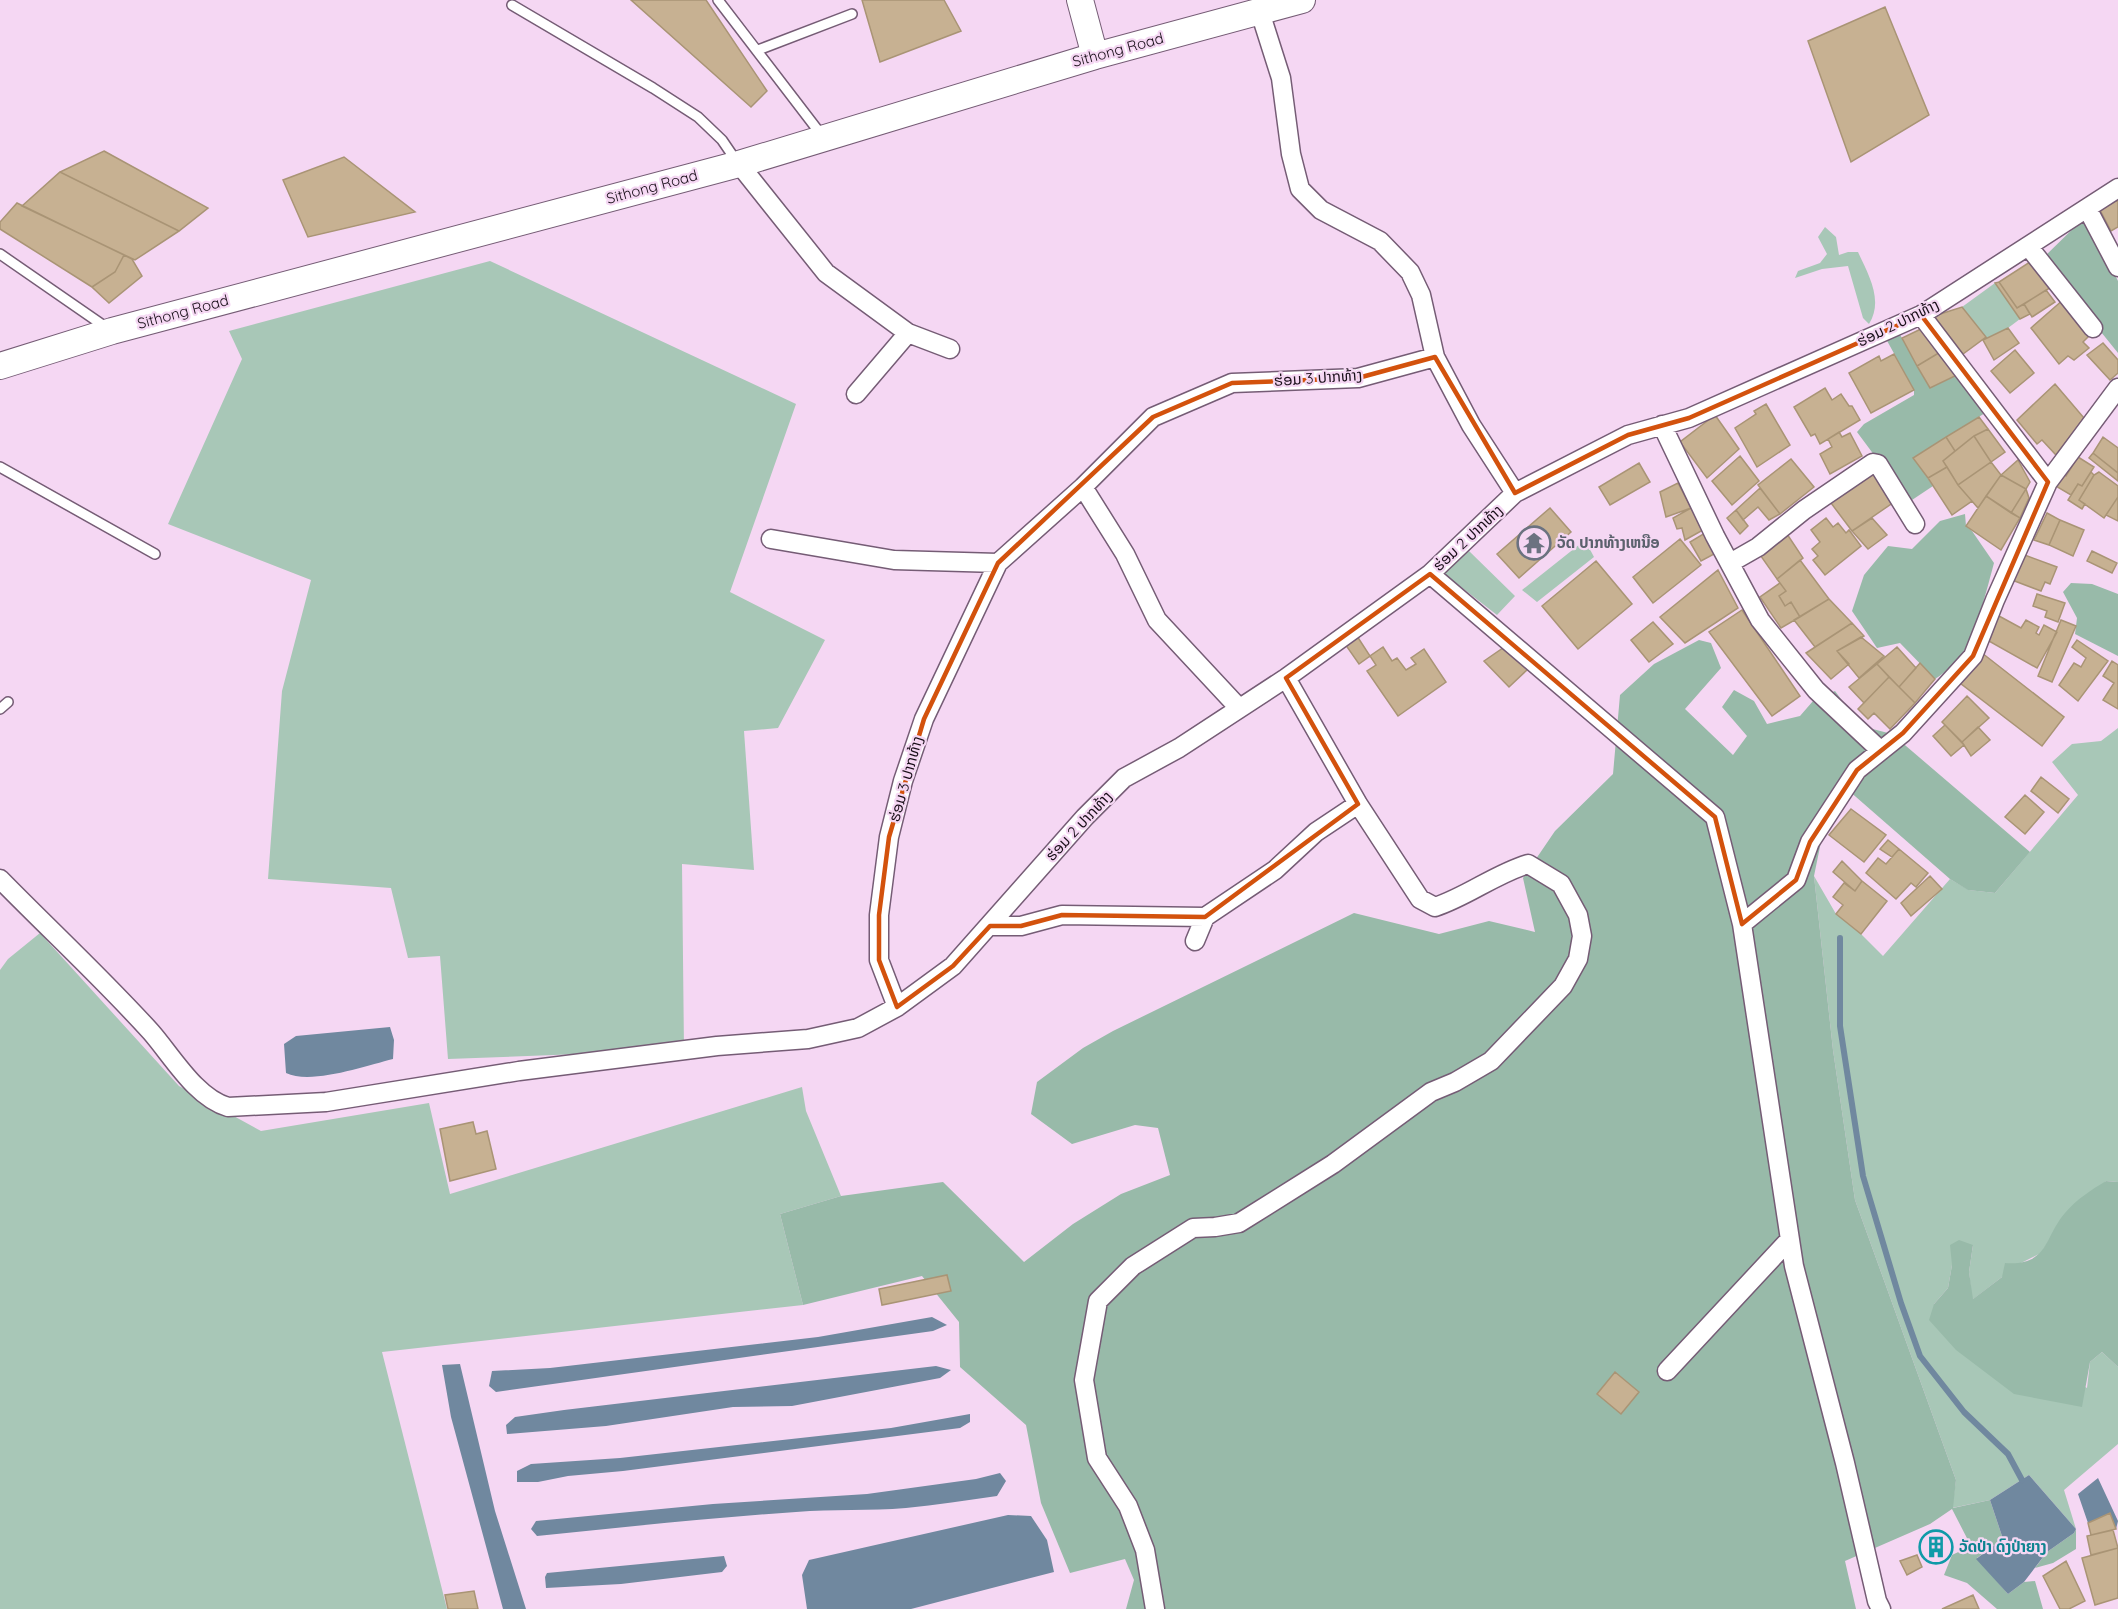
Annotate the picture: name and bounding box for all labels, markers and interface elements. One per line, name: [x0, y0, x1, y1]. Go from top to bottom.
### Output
street label: Sithong Road: [1070, 28, 1166, 71]
street label: Sithong Road: [604, 165, 700, 208]
street label: Sithong Road: [135, 290, 231, 333]
street label: ຮ່ອມ 2 ປາກທ້າງ: [1854, 295, 1942, 351]
street label: ຮ່ອມ 3 ປາກທ້າງ: [1273, 365, 1363, 390]
street label: ຮ່ອມ 2 ປາກທ້າງ: [1429, 500, 1507, 575]
temple icon: ວັດ ປາກທ້າງເຫນືອ: [1516, 525, 1552, 561]
place label: ວັດ ປາກທ້າງເຫນືອ: [1557, 533, 1660, 552]
street label: ຮ່ອມ 3 ປາກທ້າງ: [884, 734, 927, 824]
street label: ຮ່ອມ 2 ປາກທ້າງ: [1041, 787, 1116, 865]
building icon: ວັດປ່າ ດົງປ່າຍາງ: [1918, 1529, 1954, 1565]
place label: ວັດປ່າ ດົງປ່າຍາງ: [1959, 1537, 2046, 1556]

